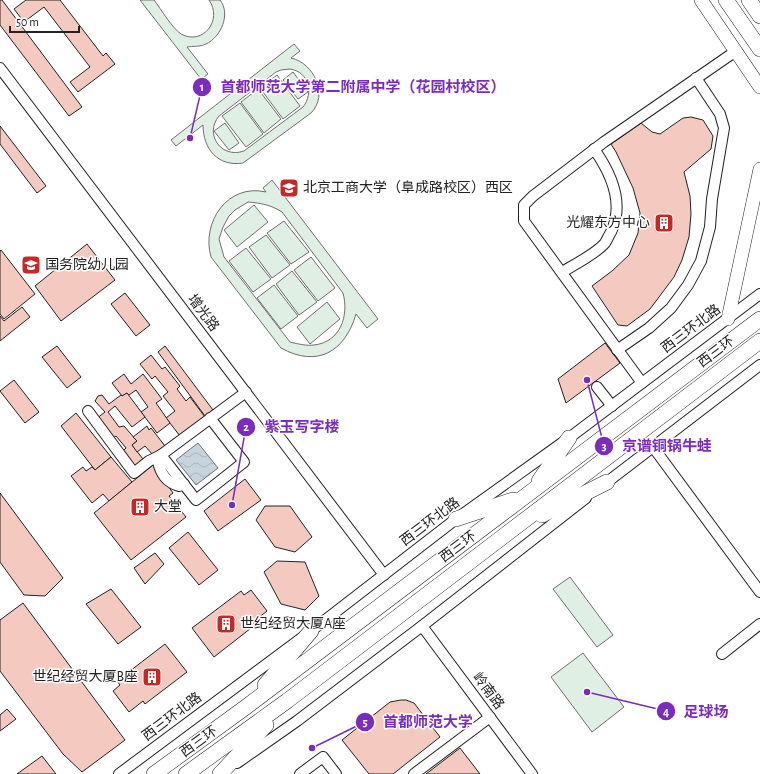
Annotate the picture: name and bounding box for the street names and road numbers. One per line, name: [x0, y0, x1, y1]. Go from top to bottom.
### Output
street label: 增光路: [185, 291, 223, 334]
street label: 西三环北路: [658, 301, 724, 357]
street label: 西三环: [694, 333, 738, 371]
street label: 西三环北路: [397, 494, 463, 550]
street label: 西三环: [436, 528, 480, 566]
street label: 岭南路: [470, 669, 508, 712]
street label: 西三环北路: [139, 689, 205, 745]
street label: 西三环: [177, 723, 221, 761]

